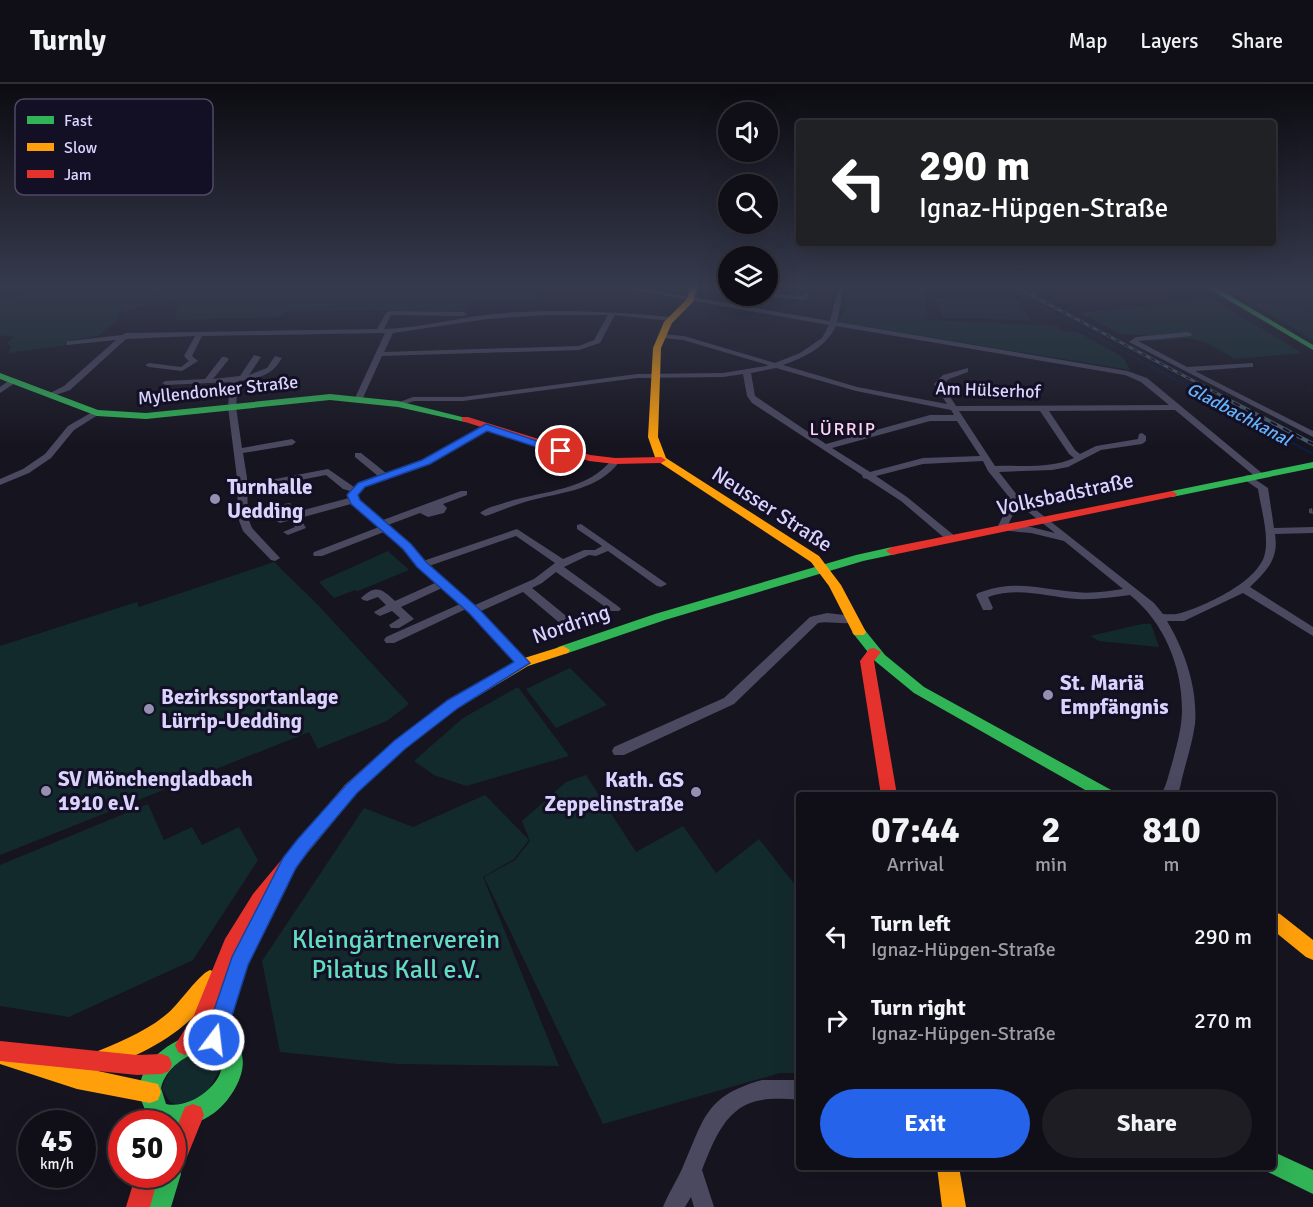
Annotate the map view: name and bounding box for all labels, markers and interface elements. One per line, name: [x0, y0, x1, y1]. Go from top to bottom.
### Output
text: Turnly: [30, 24, 106, 58]
text: Map: [1069, 28, 1107, 54]
text: Layers: [1140, 28, 1198, 54]
text: Share: [1231, 28, 1283, 54]
legend: [15, 99, 213, 195]
map controls: [718, 102, 778, 306]
button: sound: [718, 102, 778, 162]
text: Fast: [64, 111, 93, 131]
text: Slow: [64, 138, 98, 158]
text: 290 m: [919, 141, 1030, 192]
icon: left: [820, 144, 898, 222]
text: Jam: [64, 165, 92, 185]
button: search: [718, 174, 778, 234]
text: Ignaz-Hüpgen-Straße: [919, 192, 1168, 225]
button: layers: [718, 246, 778, 306]
street label: Myllendonker Straße: [137, 371, 299, 409]
street label: Am Hülserhof: [935, 377, 1042, 403]
water label: Gladbachkanal: [1183, 377, 1296, 451]
district label: LÜRRIP: [809, 418, 877, 440]
pin: [535, 425, 586, 476]
icon: arrive: [544, 434, 577, 467]
street label: Neusser Straße: [707, 460, 837, 558]
street label: Volksbadstraße: [994, 467, 1136, 521]
place label: Turnhalle Uedding: [227, 474, 313, 524]
marker: Turnhalle Uedding: [208, 492, 222, 506]
street label: Nordring: [529, 599, 613, 649]
place label: St. Mariä Empfängnis: [1060, 670, 1168, 720]
place label: Bezirkssportanlage Lürrip-Uedding: [161, 684, 338, 734]
marker: St. Mariä Empfängnis: [1041, 688, 1055, 702]
marker: Bezirkssportanlage Lürrip-Uedding: [142, 702, 156, 716]
place label: SV Mönchengladbach 1910 e.V.: [58, 766, 253, 816]
place label: Kath. GS Zeppelinstraße: [544, 767, 684, 817]
marker: SV Mönchengladbach 1910 e.V.: [39, 784, 53, 798]
marker: Kath. GS Zeppelinstraße: [689, 785, 703, 799]
text: 07:44: [871, 808, 960, 853]
text: 2: [1041, 808, 1061, 853]
text: 810: [1142, 808, 1201, 853]
text: Arrival: [887, 852, 944, 877]
text: min: [1035, 852, 1067, 877]
text: m: [1164, 852, 1180, 877]
text: Turn left: [871, 910, 951, 937]
icon: left: [820, 920, 853, 953]
text: 290 m: [1194, 923, 1252, 950]
park label: Kleingärtnerverein Pilatus Kall e.V.: [292, 924, 500, 986]
text: Ignaz-Hüpgen-Straße: [871, 937, 1056, 962]
text: Turn right: [871, 994, 966, 1021]
icon: right: [820, 1004, 853, 1037]
text: 270 m: [1194, 1007, 1252, 1034]
position arrow: [182, 1008, 246, 1072]
text: Ignaz-Hüpgen-Straße: [871, 1021, 1056, 1046]
button: Exit: [820, 1089, 1030, 1158]
button: Share: [1042, 1089, 1252, 1158]
speed limit sign: 50: [108, 1110, 186, 1188]
text: 45: [41, 1123, 73, 1160]
text: km/h: [40, 1155, 74, 1173]

